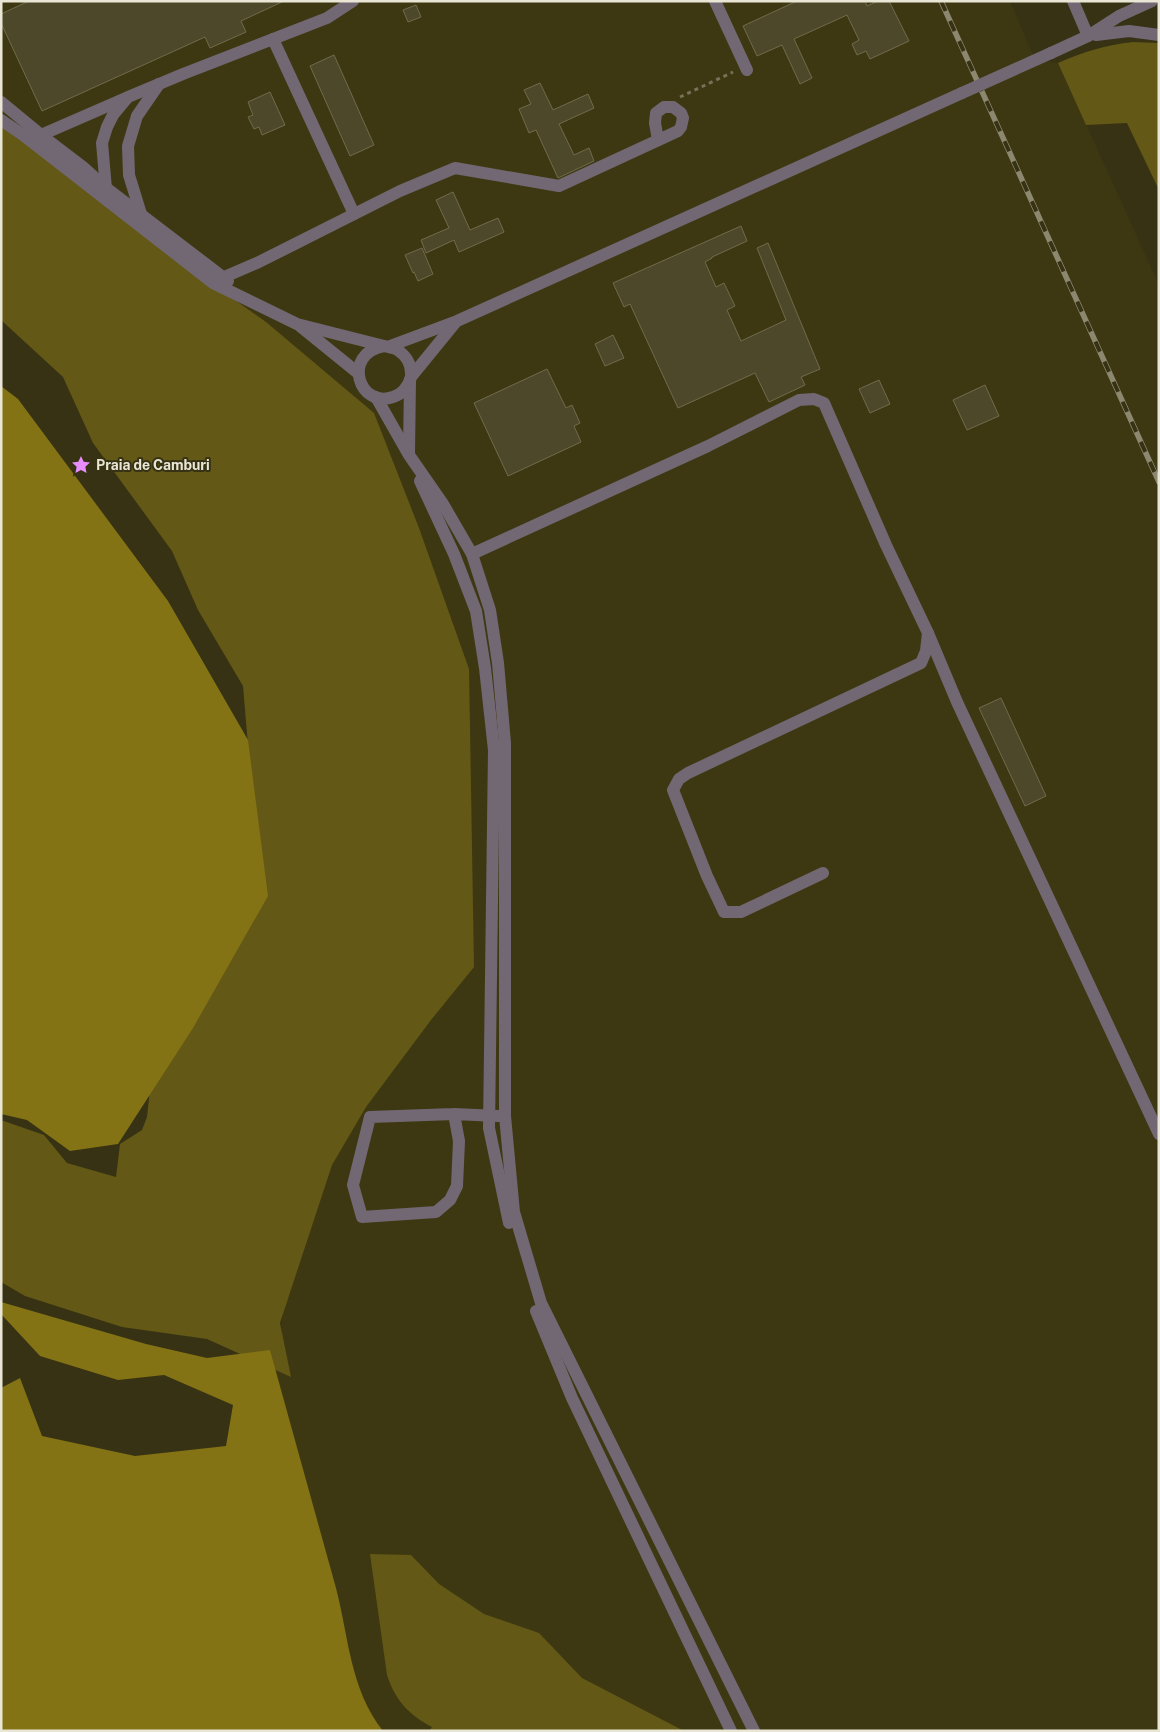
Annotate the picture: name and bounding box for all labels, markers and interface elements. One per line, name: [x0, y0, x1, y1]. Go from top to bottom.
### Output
place icon: Praia de Camburi: [70, 454, 92, 476]
place label: Praia de Camburi: [96, 457, 210, 473]

